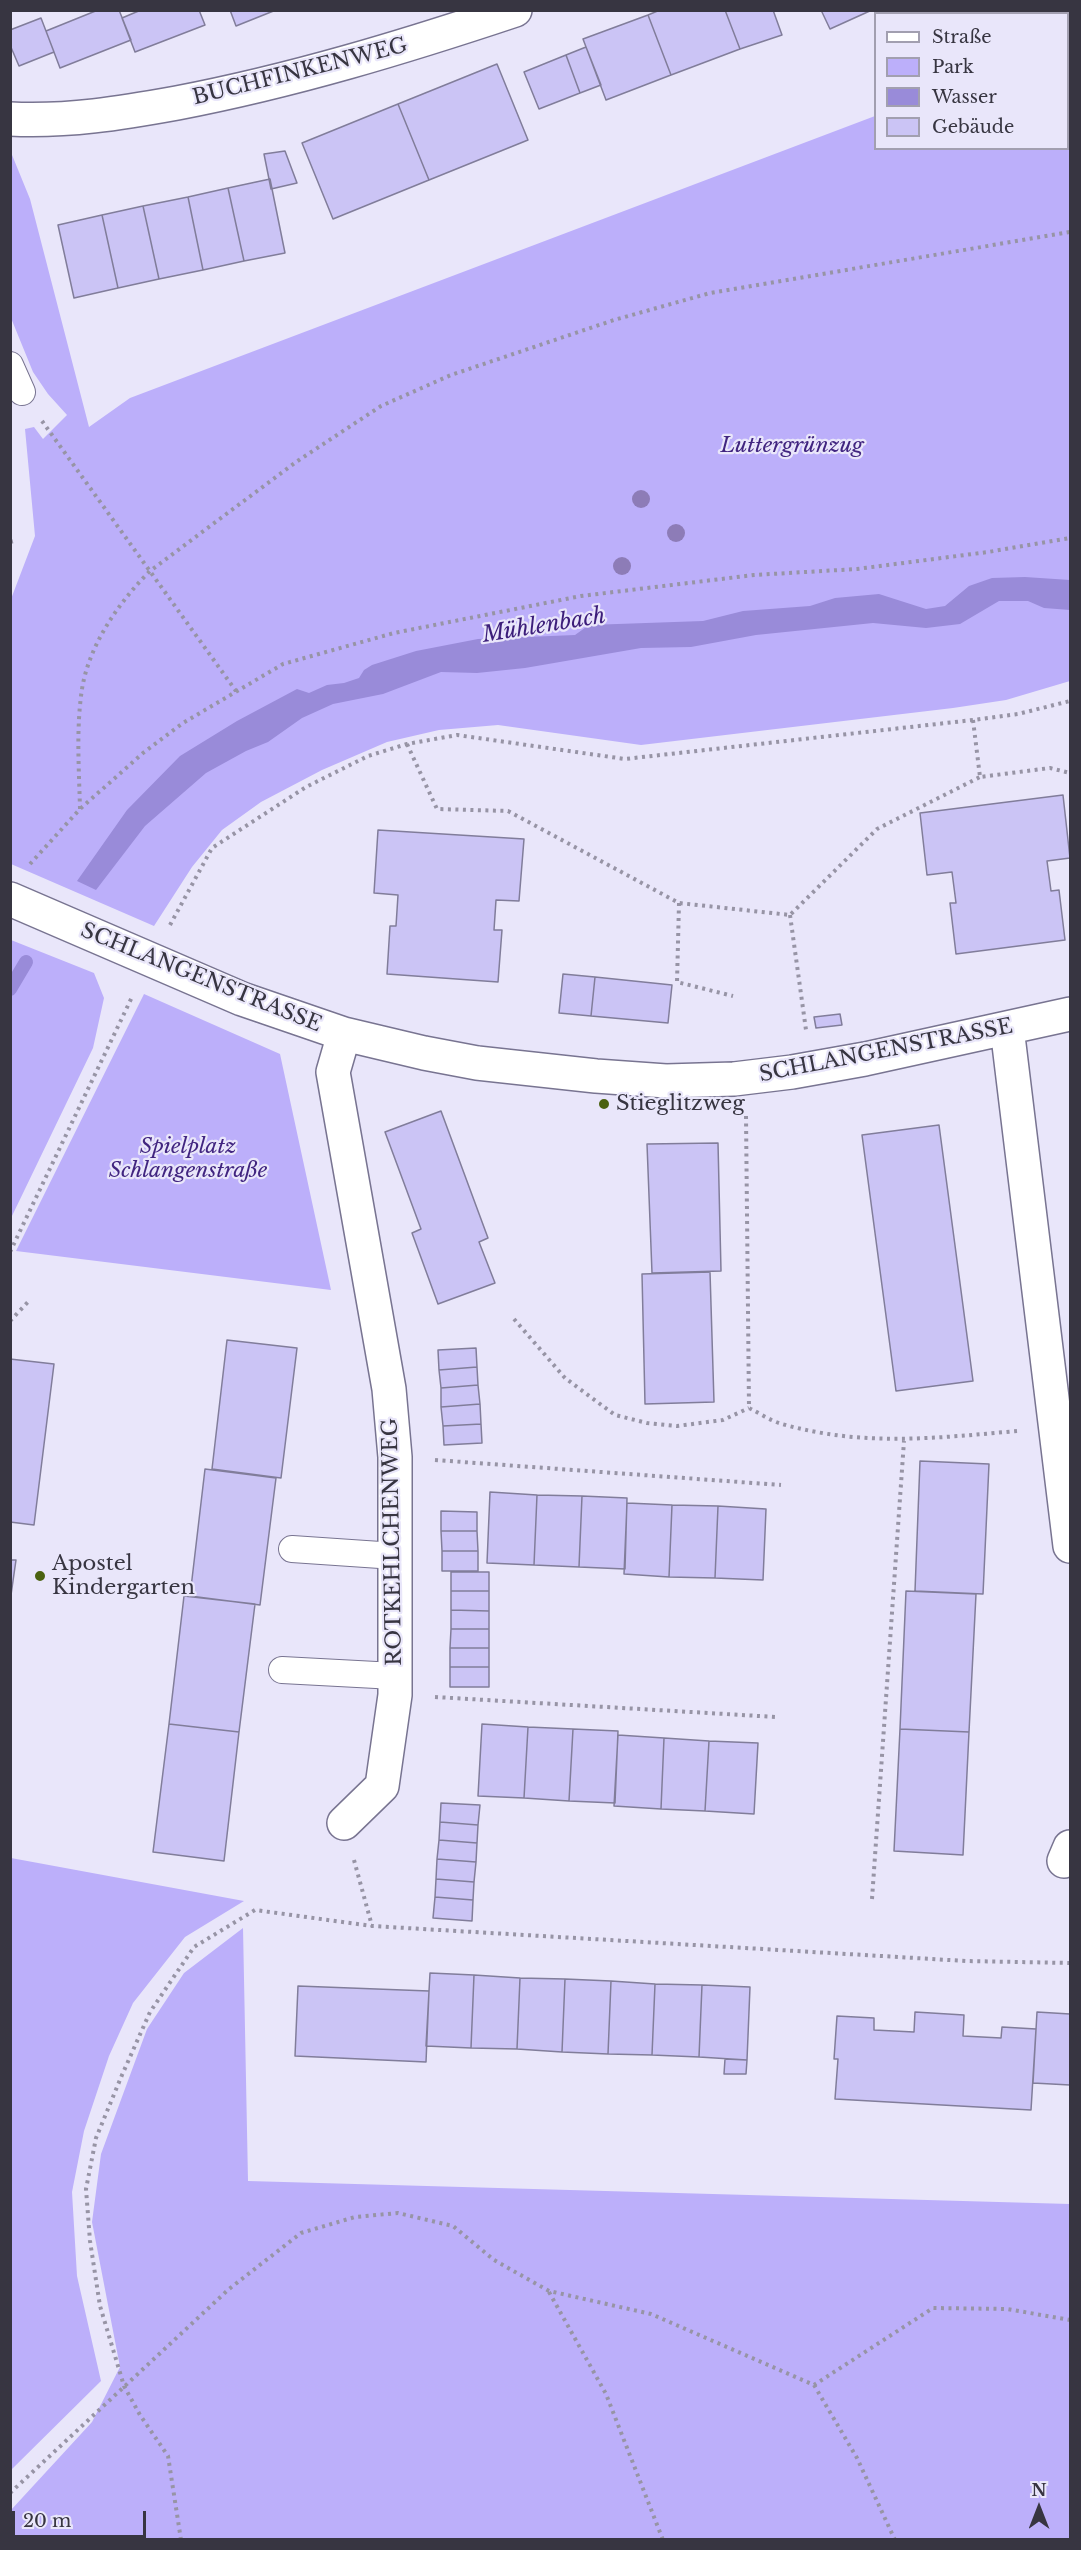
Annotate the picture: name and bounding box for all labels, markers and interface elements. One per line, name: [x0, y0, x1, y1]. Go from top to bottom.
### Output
legend: [874, 12, 1069, 150]
text: Straße: [932, 26, 992, 48]
street label: BUCHFINKENWEG: [190, 33, 410, 111]
text: Park: [932, 56, 974, 78]
text: Wasser: [932, 86, 997, 108]
text: Gebäude: [932, 116, 1014, 138]
park label: Luttergrünzug: [720, 433, 864, 459]
water label: Mühlenbach: [480, 603, 608, 649]
street label: SCHLANGENSTRASSE: [77, 918, 325, 1038]
street label: SCHLANGENSTRASSE: [757, 1014, 1015, 1088]
place label: Stieglitzweg: [616, 1091, 745, 1117]
marker: Stieglitzweg: [597, 1097, 611, 1111]
park label: Spielplatz Schlangenstraße: [109, 1134, 267, 1184]
street label: ROTKEHLCHENWEG: [378, 1418, 408, 1666]
place label: Apostel Kindergarten: [52, 1551, 195, 1601]
marker: Apostel Kindergarten: [33, 1569, 47, 1583]
north arrow: [1009, 2478, 1069, 2538]
text: N: [1031, 2480, 1047, 2500]
scale bar: [15, 2499, 148, 2537]
text: 20 m: [23, 2510, 71, 2532]

